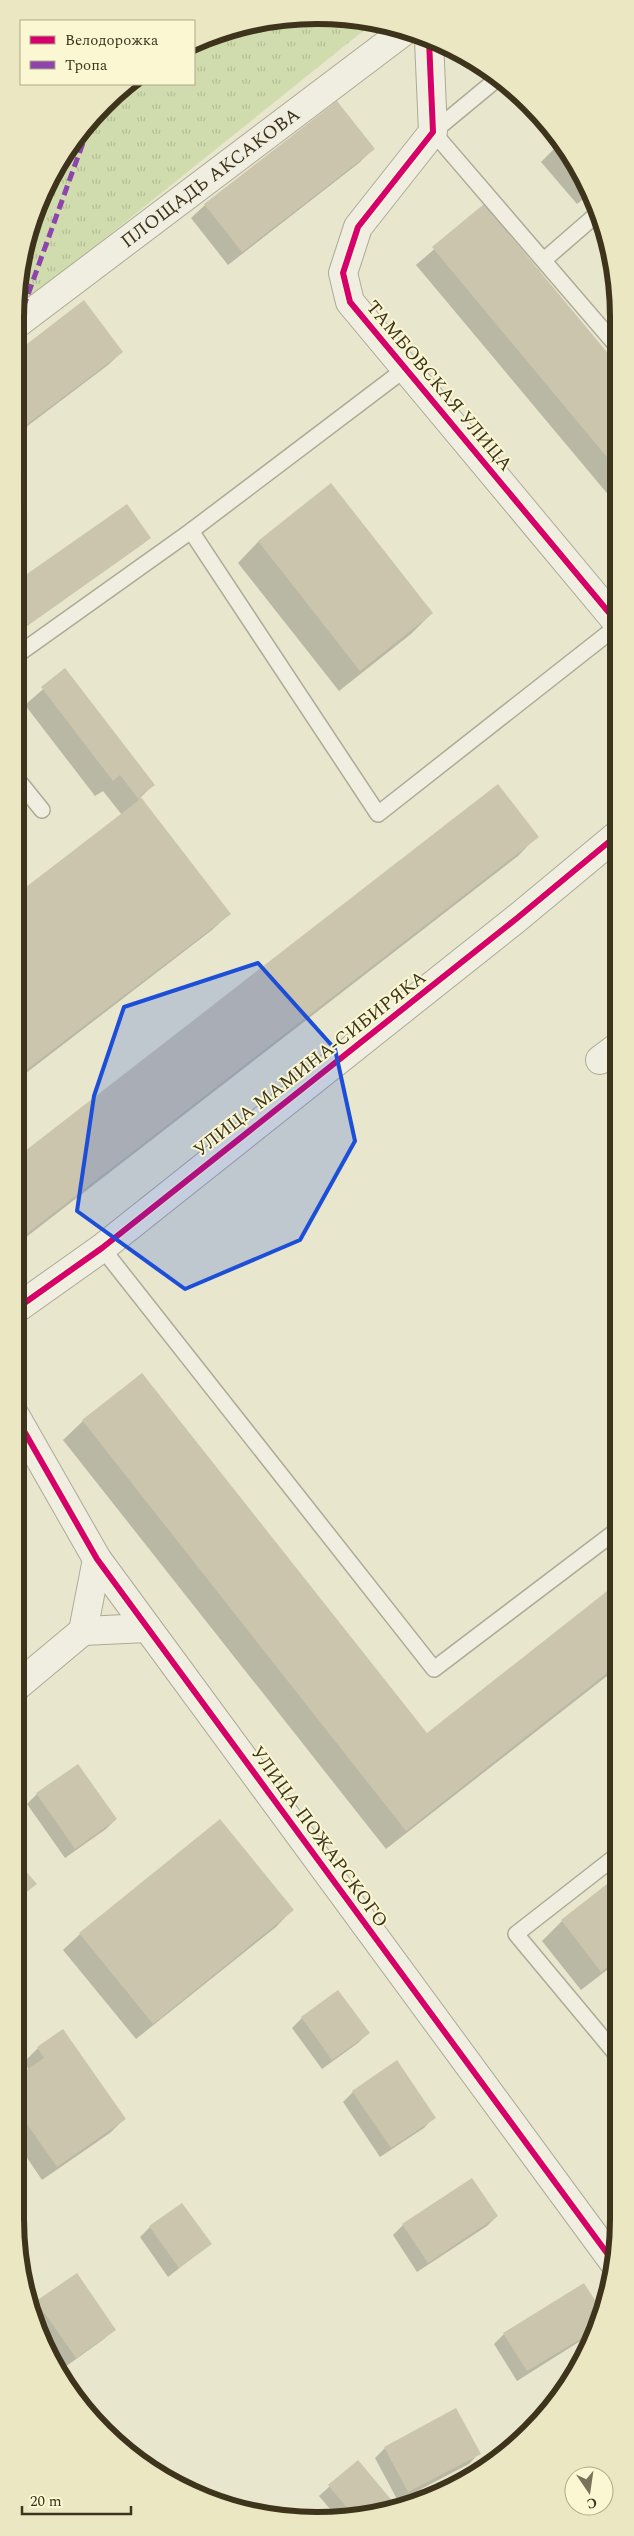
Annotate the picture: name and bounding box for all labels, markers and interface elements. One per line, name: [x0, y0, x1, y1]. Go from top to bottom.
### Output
legend: [20, 20, 195, 85]
text: Велодорожка: [65, 29, 159, 52]
text: Тропа: [65, 54, 108, 77]
street label: ПЛОЩАДЬ АКСАКОВА: [114, 100, 306, 255]
street label: ТАМБОВСКАЯ УЛИЦА: [359, 294, 519, 478]
street label: УЛИЦА МАМИНА-СИБИРЯКА: [187, 964, 433, 1164]
street label: УЛИЦА ПОЖАРСКОГО: [243, 1740, 395, 1934]
north arrow: [564, 2466, 614, 2516]
scale bar: [22, 2484, 131, 2516]
text: 20 m: [30, 2490, 62, 2513]
text: С: [585, 2492, 599, 2515]

